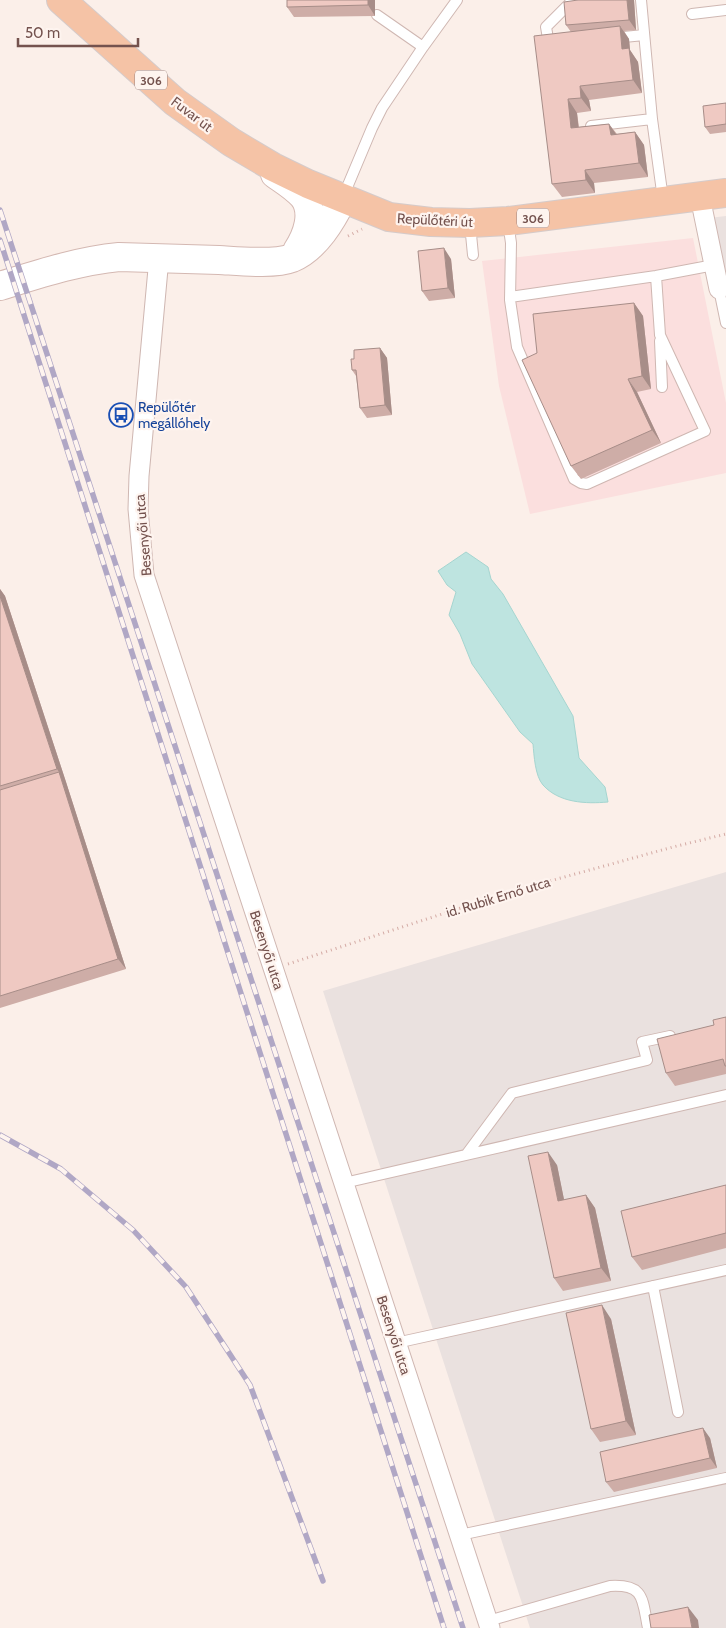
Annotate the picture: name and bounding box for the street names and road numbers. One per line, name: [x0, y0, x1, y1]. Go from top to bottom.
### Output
road number: 306: [135, 70, 167, 90]
street label: Fuvar út: [168, 93, 217, 136]
road number: 306: [517, 208, 549, 228]
street label: Repülőtéri út: [397, 209, 474, 231]
street label: Besenyői utca: [130, 493, 156, 577]
street label: id. Rubik Ernő utca: [444, 872, 553, 921]
street label: Besenyői utca: [246, 908, 288, 992]
street label: Besenyői utca: [373, 1293, 415, 1377]

